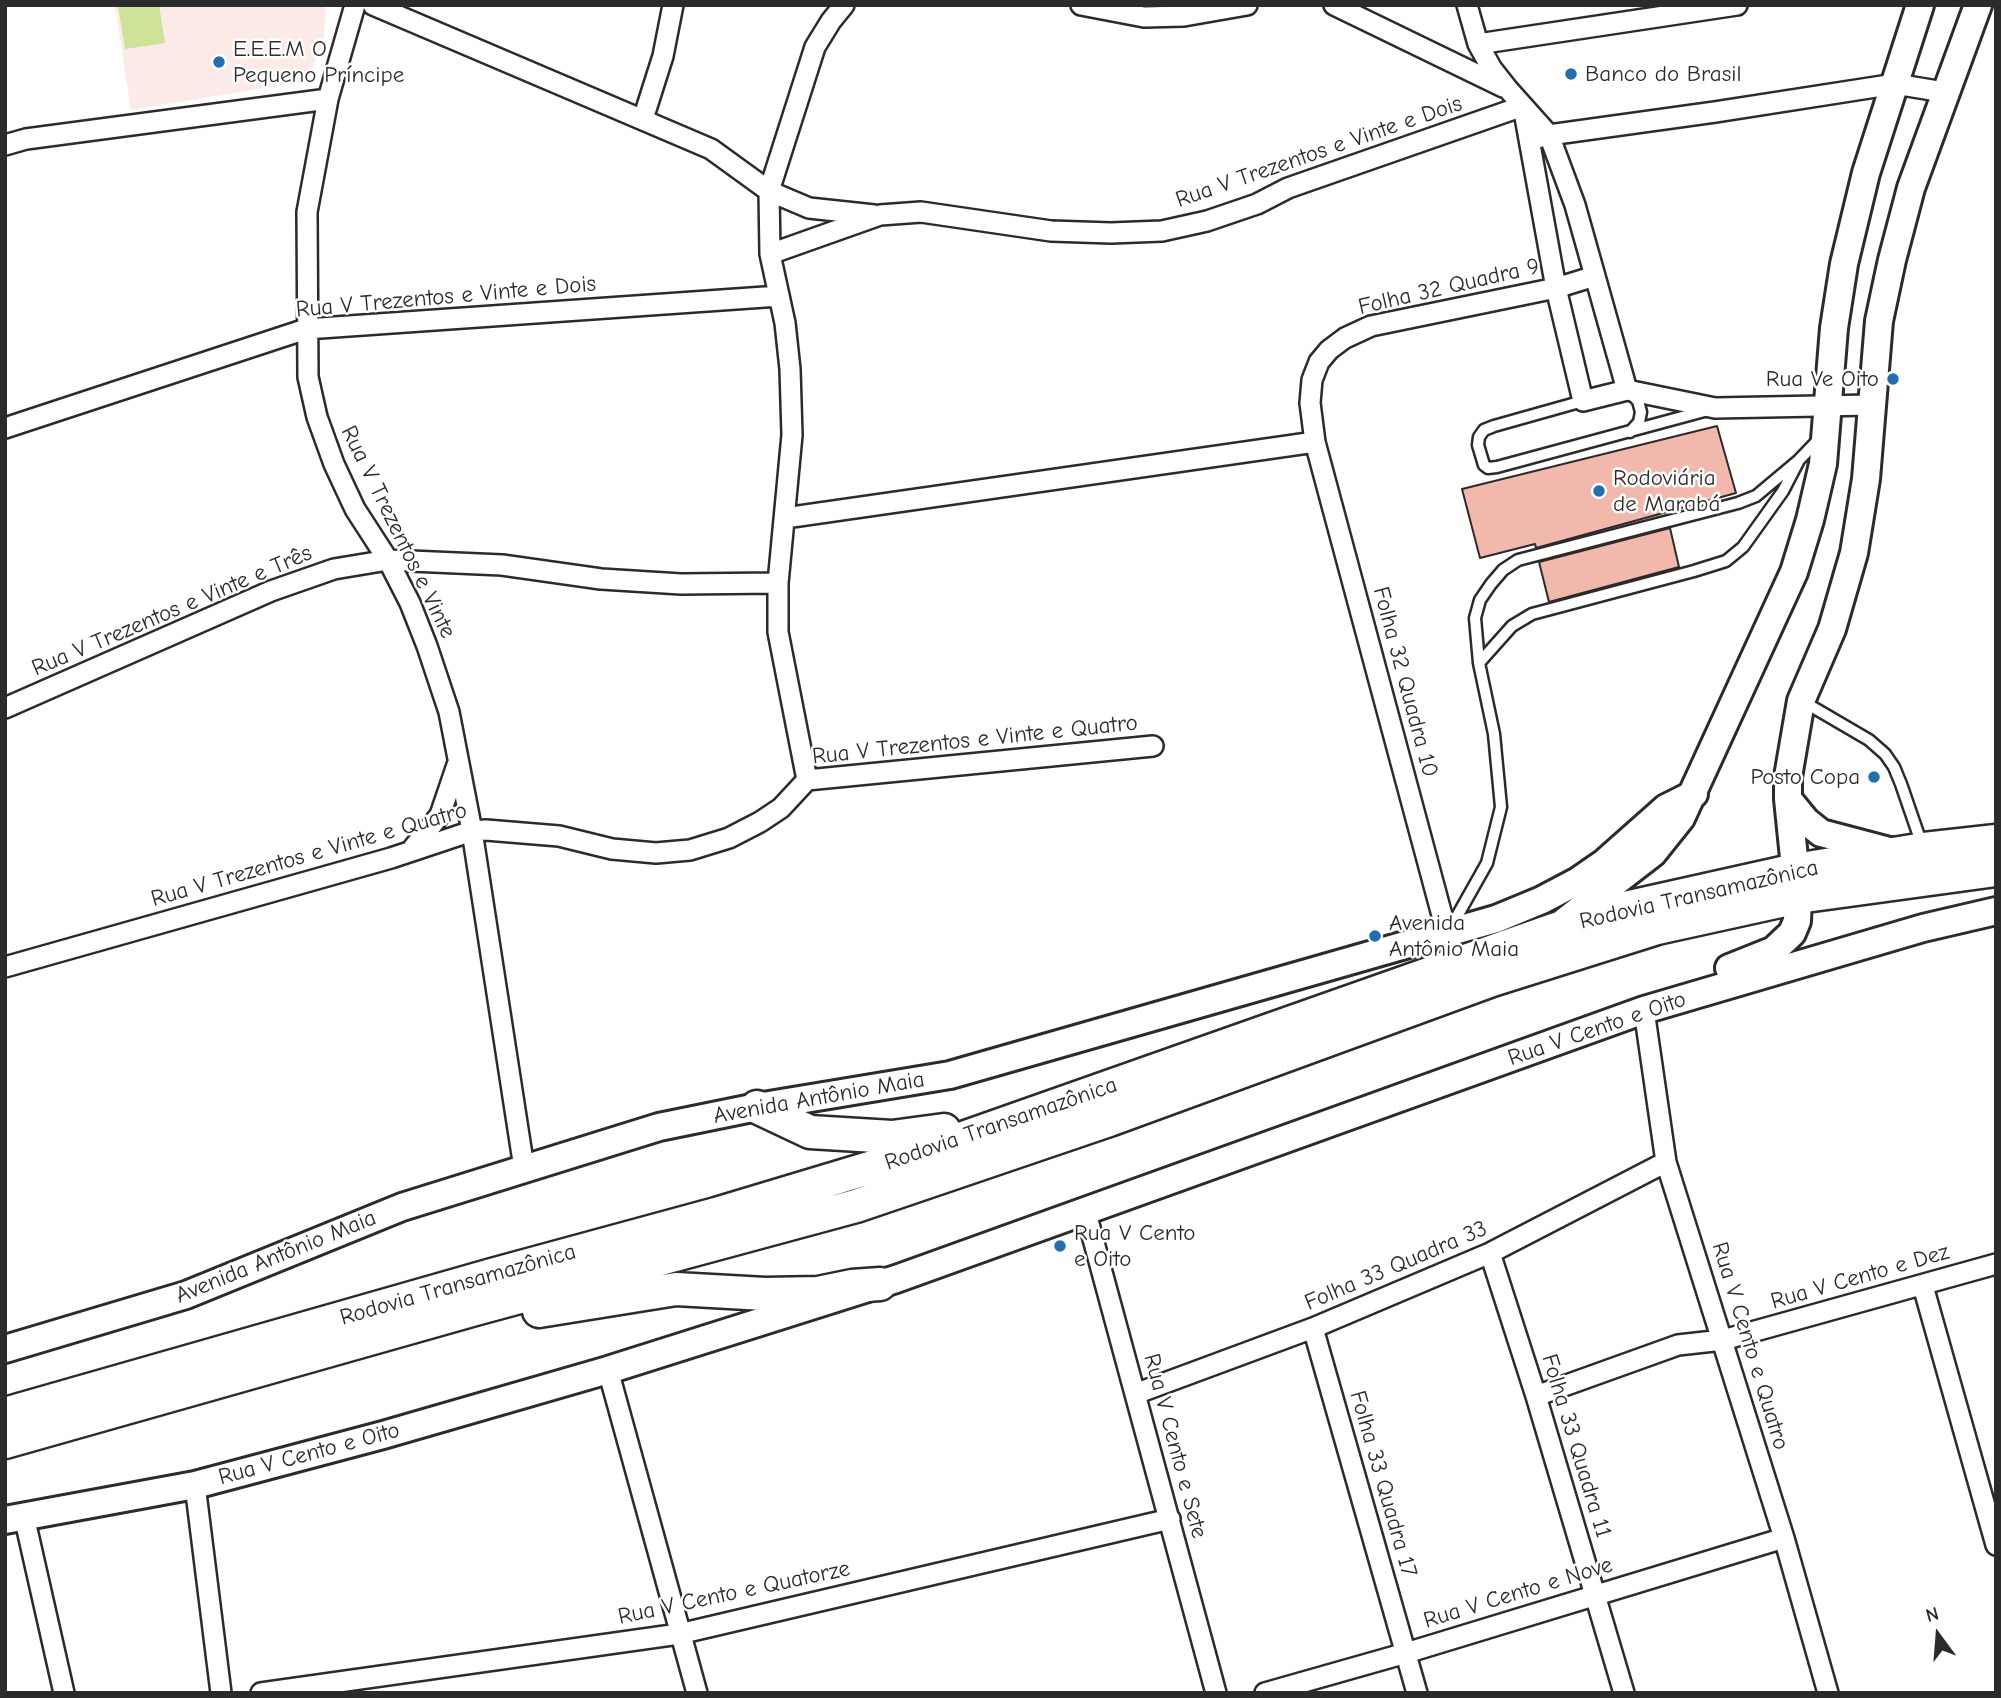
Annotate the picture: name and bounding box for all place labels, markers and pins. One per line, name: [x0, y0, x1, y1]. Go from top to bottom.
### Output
place label: E.E.E.M O Pequeno Príncipe: [233, 35, 404, 89]
marker: E.E.E.M O Pequeno Príncipe: [211, 54, 227, 70]
place label: Banco do Brasil: [1585, 60, 1741, 88]
marker: Banco do Brasil: [1563, 66, 1579, 82]
place label: Rua Ve Oito: [1766, 365, 1879, 393]
marker: Rua Ve Oito: [1885, 371, 1901, 387]
place label: Rodoviária de Marabá: [1613, 464, 1720, 518]
marker: Rodoviária de Marabá: [1591, 483, 1607, 499]
place label: Posto Copa: [1750, 763, 1860, 791]
marker: Posto Copa: [1866, 769, 1882, 785]
place label: Avenida Antônio Maia: [1389, 909, 1519, 963]
marker: Avenida Antônio Maia: [1367, 928, 1383, 944]
place label: Rua V Cento e Oito: [1074, 1219, 1195, 1273]
marker: Rua V Cento e Oito: [1052, 1238, 1068, 1254]

